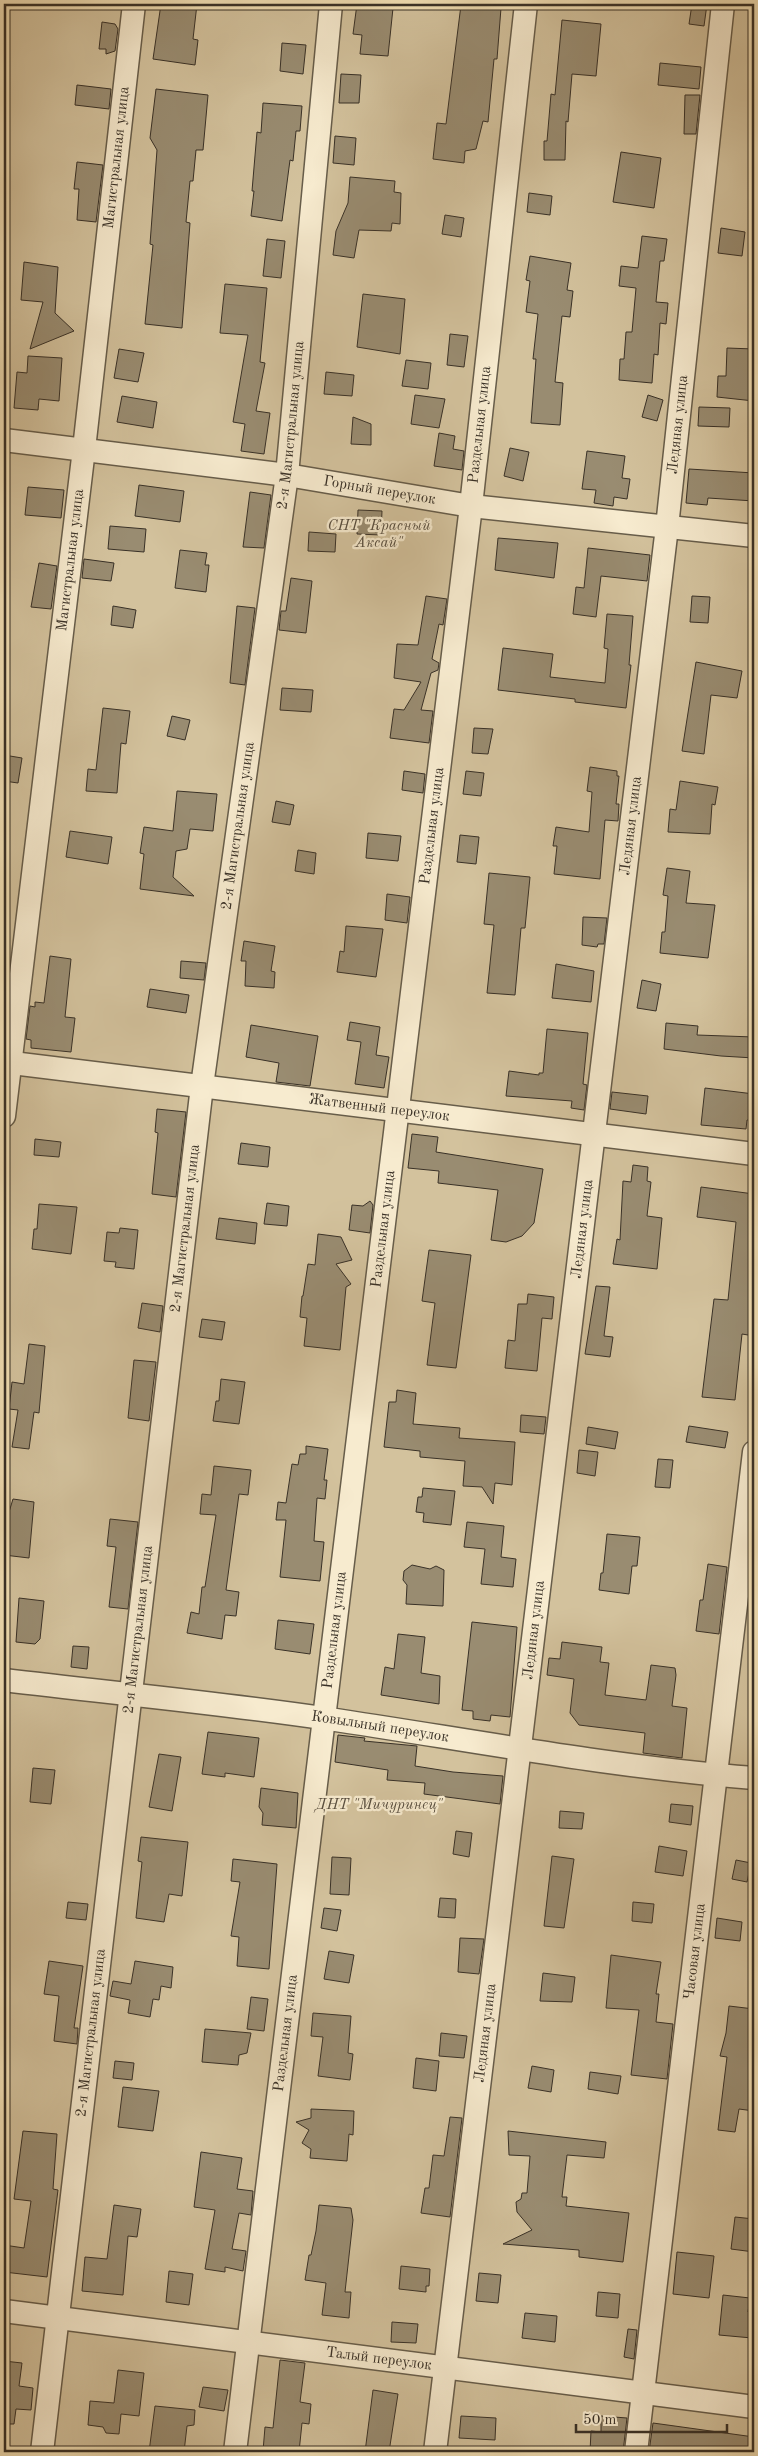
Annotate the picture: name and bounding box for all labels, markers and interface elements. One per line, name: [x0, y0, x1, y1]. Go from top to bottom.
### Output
street label: Магистральная улица: [101, 85, 132, 230]
street label: 2-я Магистральная улица: [275, 340, 307, 511]
street label: Раздельная улица: [466, 365, 494, 484]
street label: Ледяная улица: [665, 374, 691, 475]
street label: Горный переулок: [322, 474, 437, 508]
street label: Магистральная улица: [55, 487, 87, 632]
park label: СНТ "Красный Аксай": [328, 519, 431, 551]
street label: 2-я Магистральная улица: [219, 740, 257, 911]
street label: Раздельная улица: [418, 766, 447, 886]
street label: Ледяная улица: [618, 775, 644, 876]
street label: Жатвенный переулок: [308, 1092, 451, 1124]
street label: 2-я Магистральная улица: [168, 1143, 203, 1313]
street label: Раздельная улица: [369, 1169, 398, 1289]
street label: Ледяная улица: [569, 1178, 596, 1279]
street label: 2-я Магистральная улица: [121, 1544, 156, 1715]
street label: Раздельная улица: [320, 1570, 349, 1690]
street label: Ледяная улица: [521, 1579, 548, 1680]
street label: Ковыльный переулок: [310, 1709, 450, 1745]
park label: ДНТ "Мичуринец": [313, 1798, 444, 1813]
street label: Часовая улица: [682, 1902, 708, 2001]
street label: 2-я Магистральная улица: [74, 1947, 108, 2118]
street label: Раздельная улица: [271, 1973, 300, 2093]
street label: Ледяная улица: [472, 1982, 499, 2083]
street label: Талый переулок: [325, 2345, 433, 2373]
scale bar: [576, 2401, 727, 2433]
text: 50 m: [583, 2413, 617, 2428]

